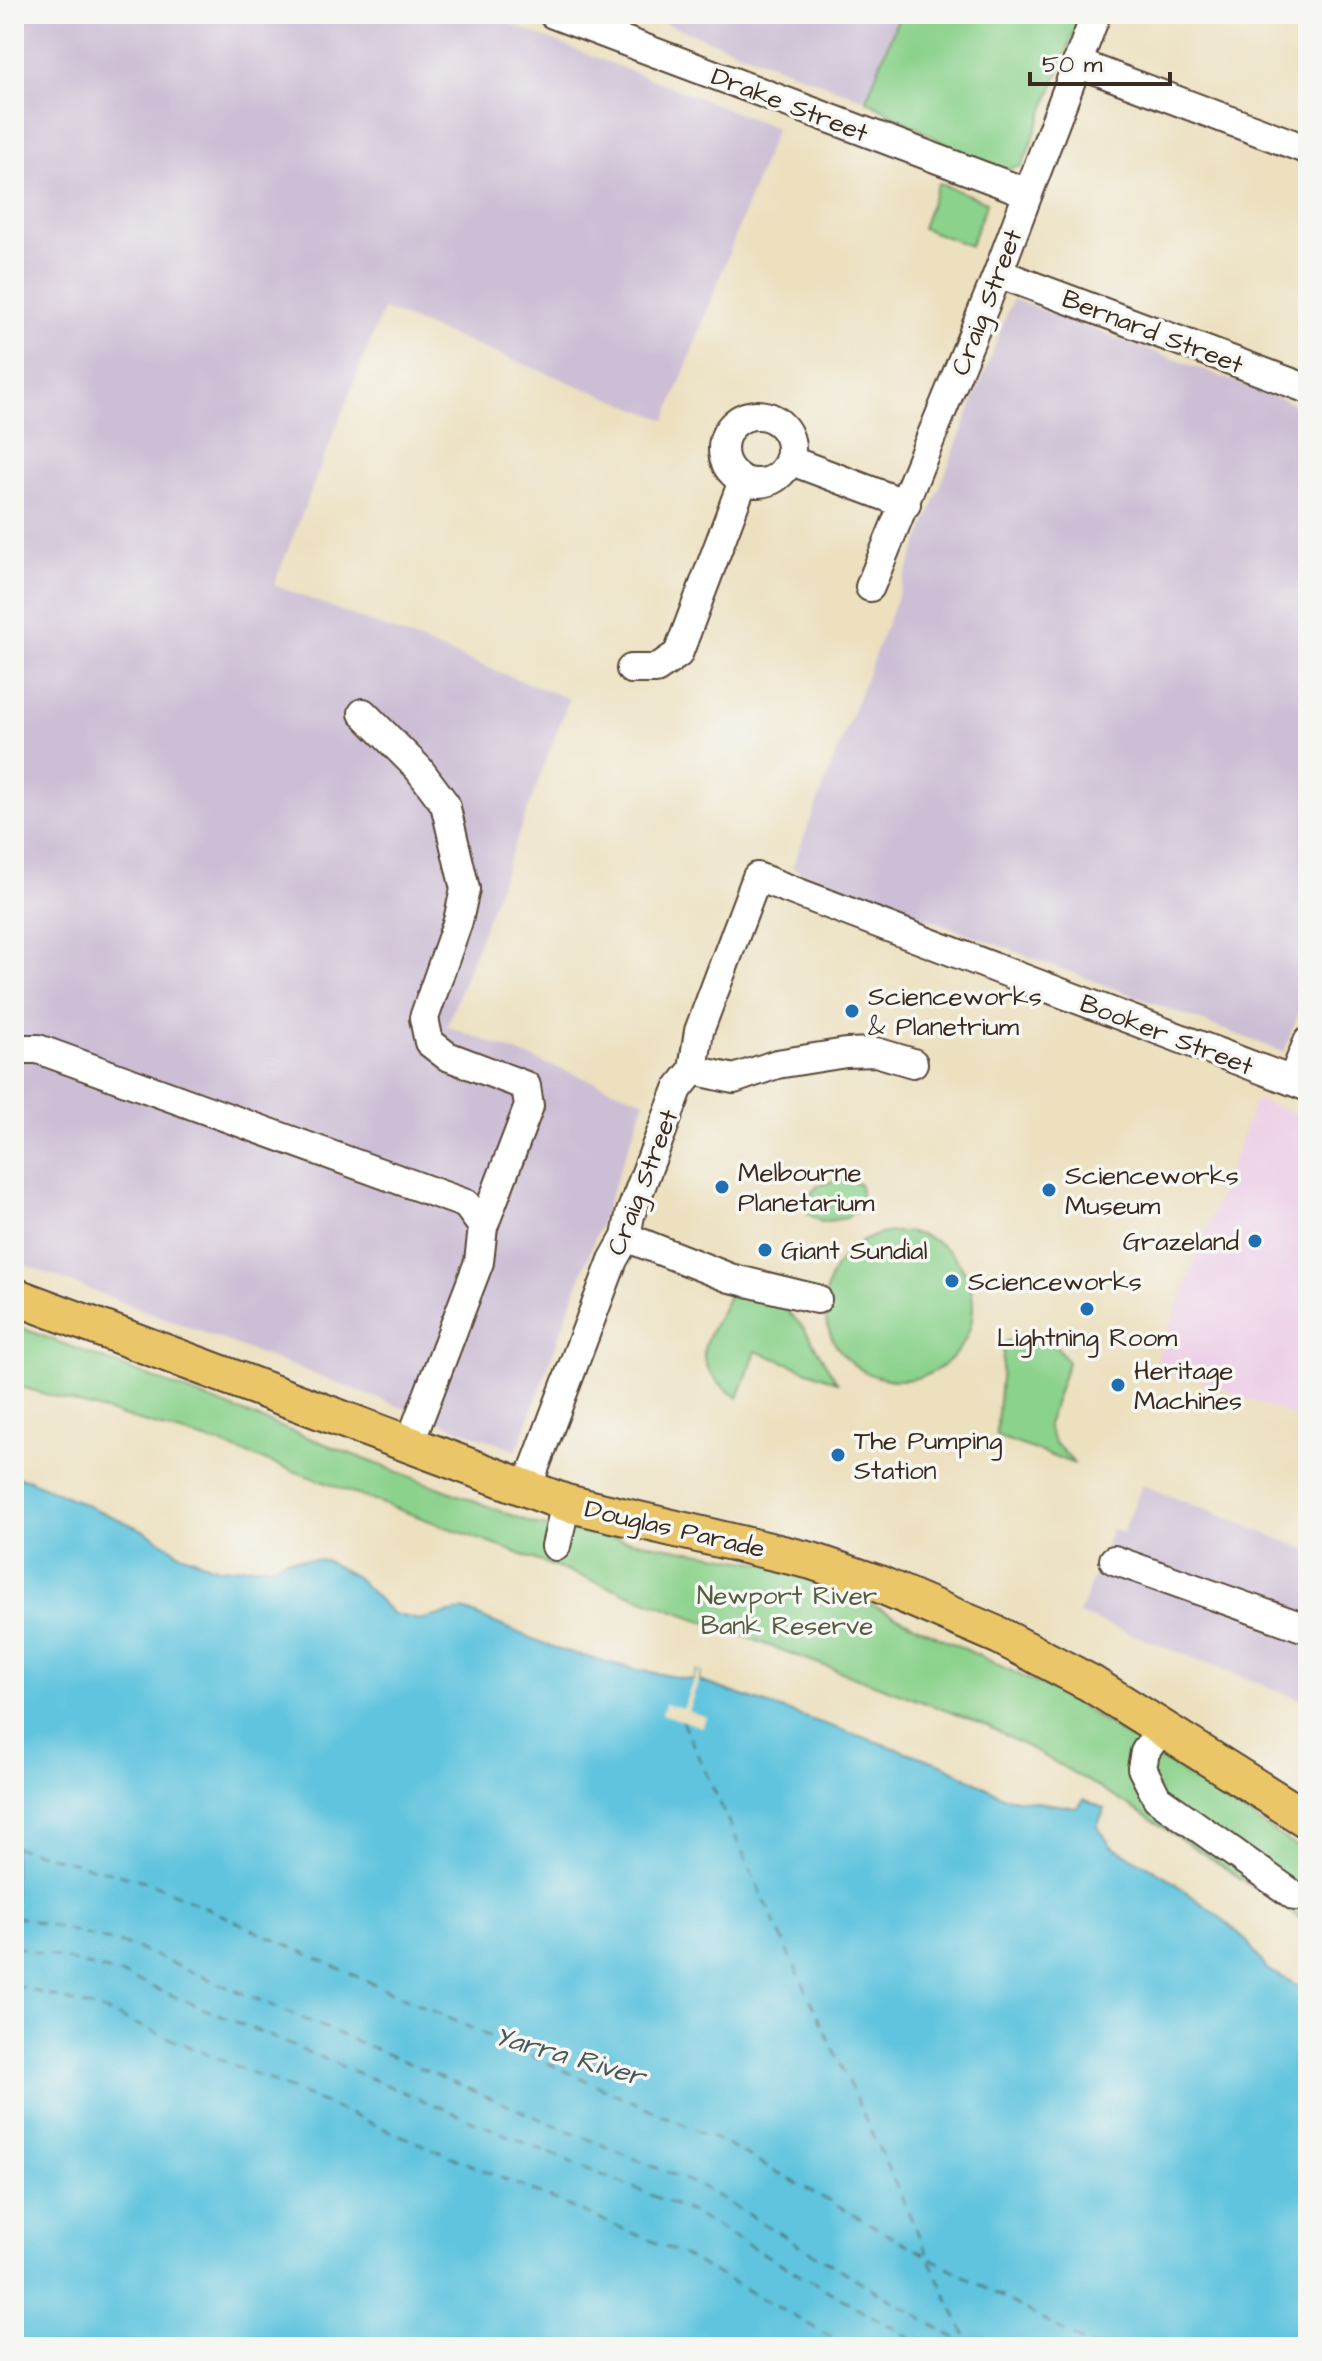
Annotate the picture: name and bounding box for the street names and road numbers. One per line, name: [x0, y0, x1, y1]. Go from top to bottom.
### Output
street label: Drake Street: [706, 59, 874, 151]
street label: Craig Street: [943, 224, 1033, 381]
street label: Bernard Street: [1057, 281, 1249, 383]
street label: Booker Street: [1075, 985, 1259, 1085]
street label: Craig Street: [599, 1104, 689, 1261]
street label: Douglas Parade: [581, 1491, 768, 1569]

